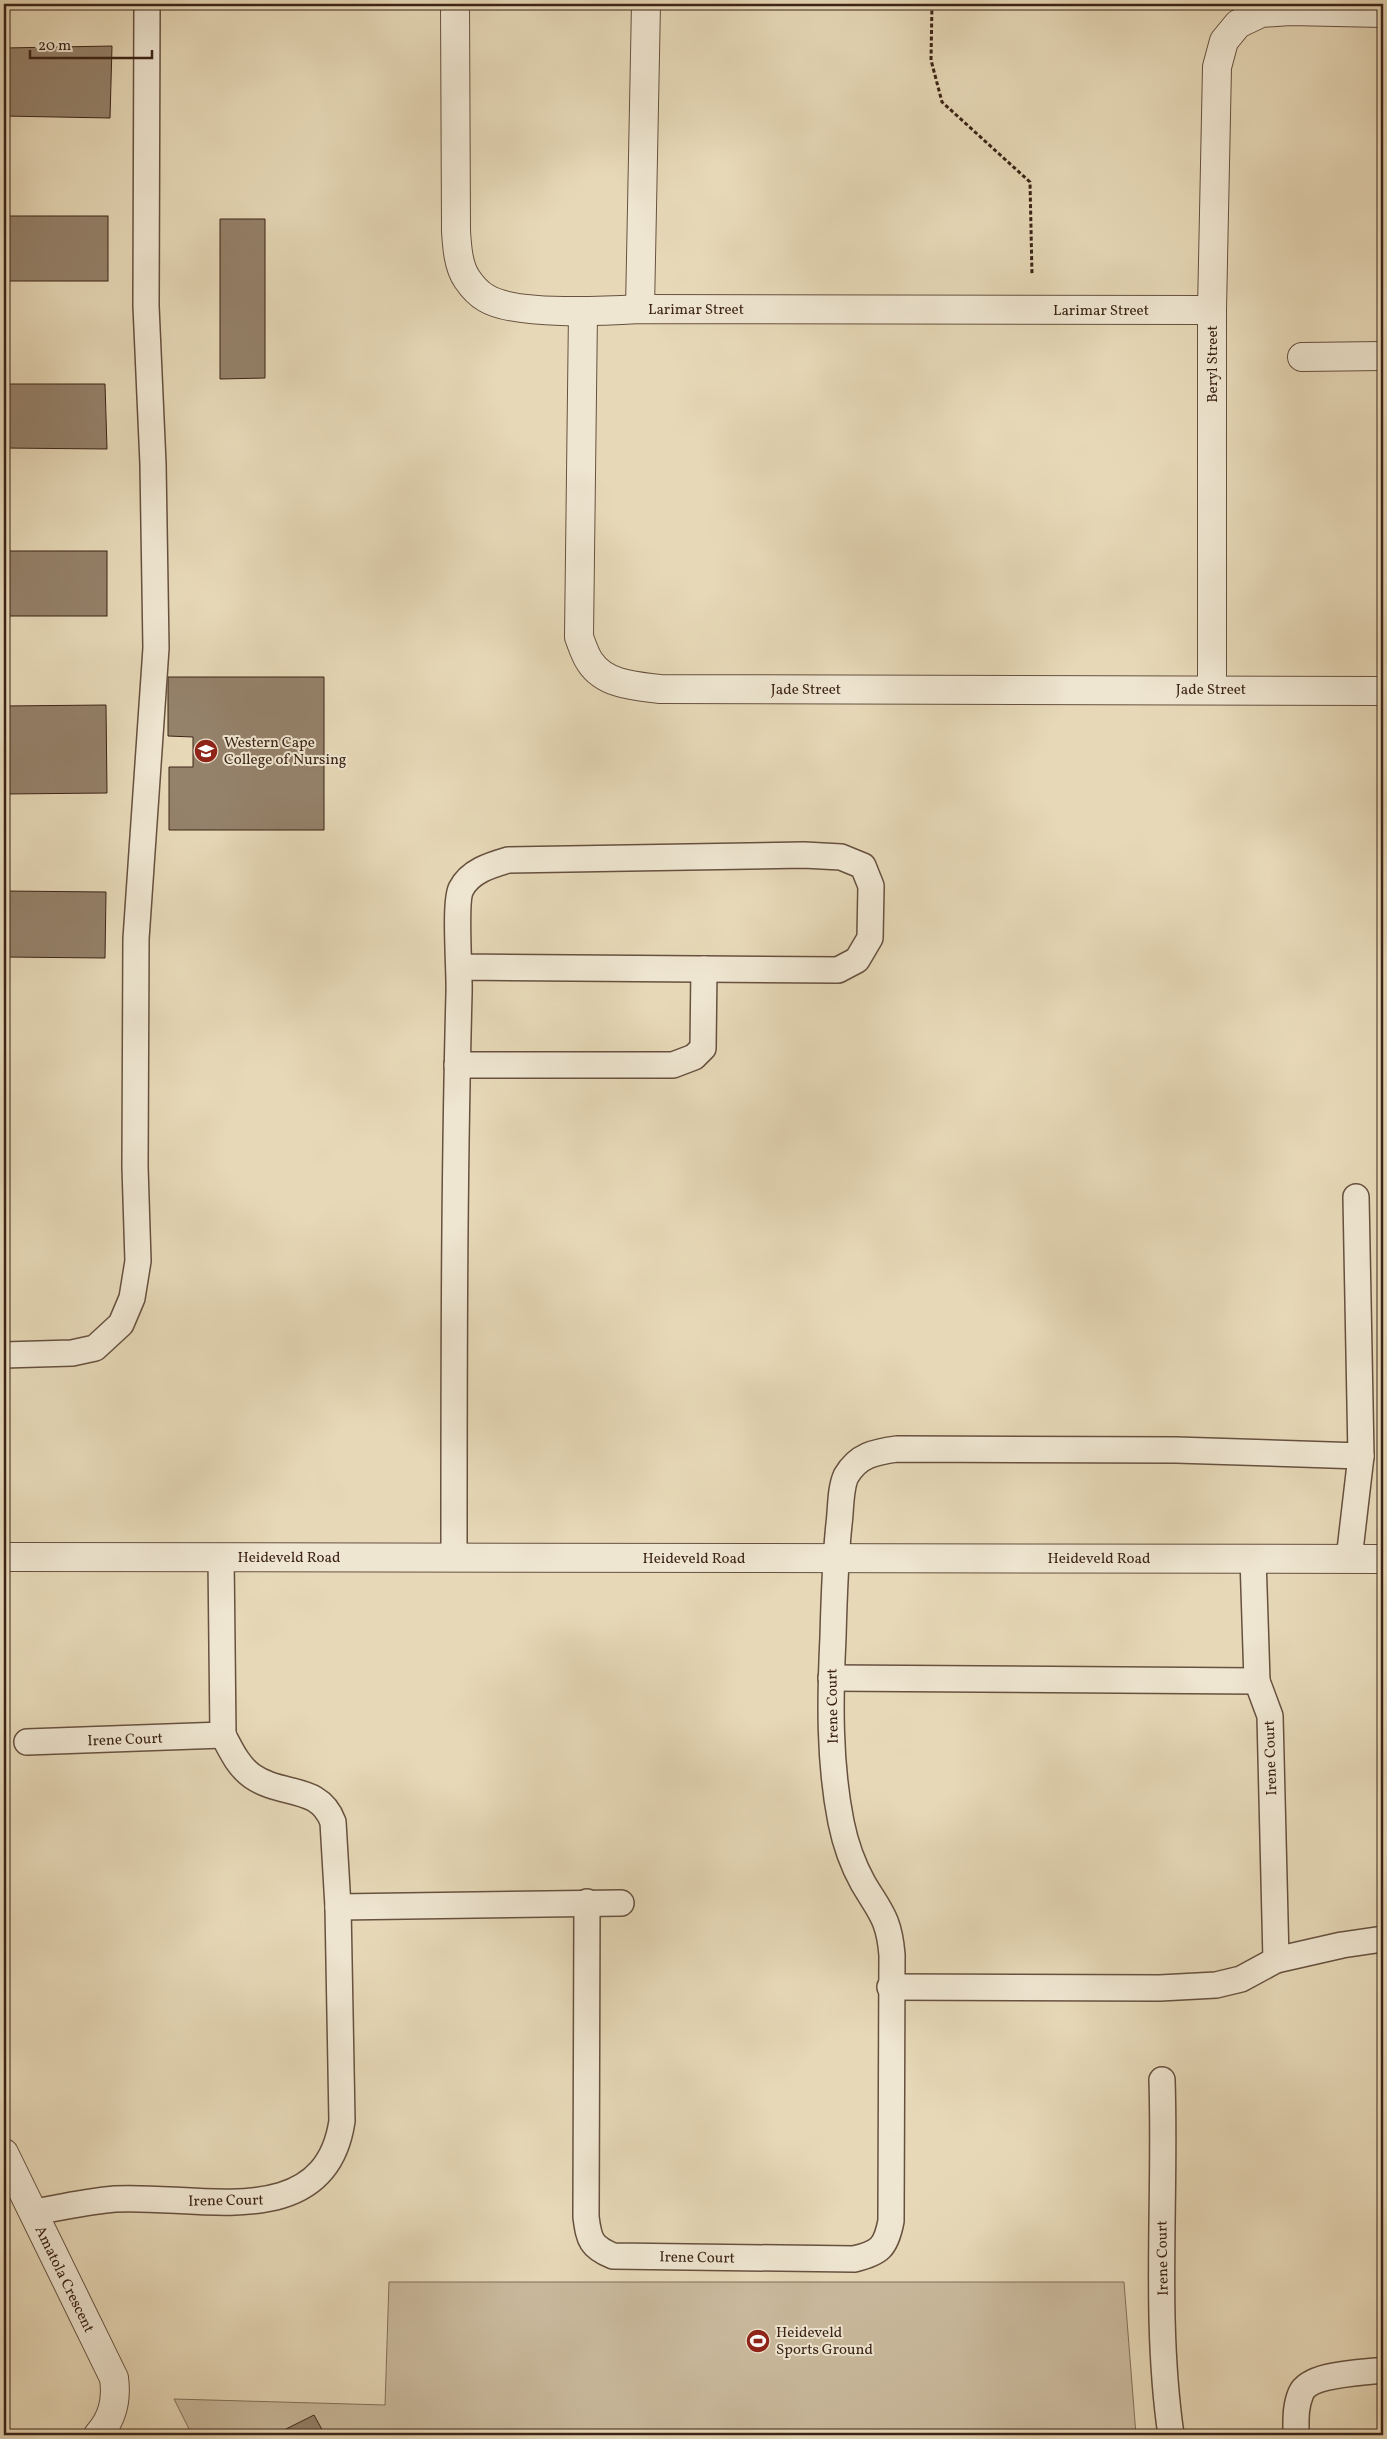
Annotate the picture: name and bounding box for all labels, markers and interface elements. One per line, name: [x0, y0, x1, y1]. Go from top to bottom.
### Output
scale bar: [30, 28, 152, 60]
text: 20 m: [38, 36, 71, 57]
street label: Larimar Street: [648, 300, 744, 321]
street label: Larimar Street: [1053, 301, 1149, 322]
street label: Beryl Street: [1203, 325, 1224, 403]
street label: Jade Street: [771, 680, 841, 701]
street label: Jade Street: [1176, 680, 1246, 701]
place label: Western Cape College of Nursing: [224, 733, 347, 771]
school or university icon: Western Cape College of Nursing: [193, 738, 219, 764]
street label: Heideveld Road: [237, 1548, 341, 1569]
street label: Heideveld Road: [642, 1549, 746, 1570]
street label: Heideveld Road: [1047, 1549, 1151, 1570]
street label: Irene Court: [822, 1668, 845, 1744]
street label: Irene Court: [1260, 1720, 1283, 1796]
street label: Irene Court: [87, 1729, 163, 1752]
street label: Irene Court: [188, 2190, 264, 2213]
street label: Irene Court: [1152, 2220, 1175, 2296]
street label: Amatola Crescent: [29, 2223, 99, 2337]
street label: Irene Court: [659, 2247, 735, 2270]
place label: Heideveld Sports Ground: [776, 2323, 873, 2361]
sports icon: Heideveld Sports Ground: [745, 2328, 771, 2354]

